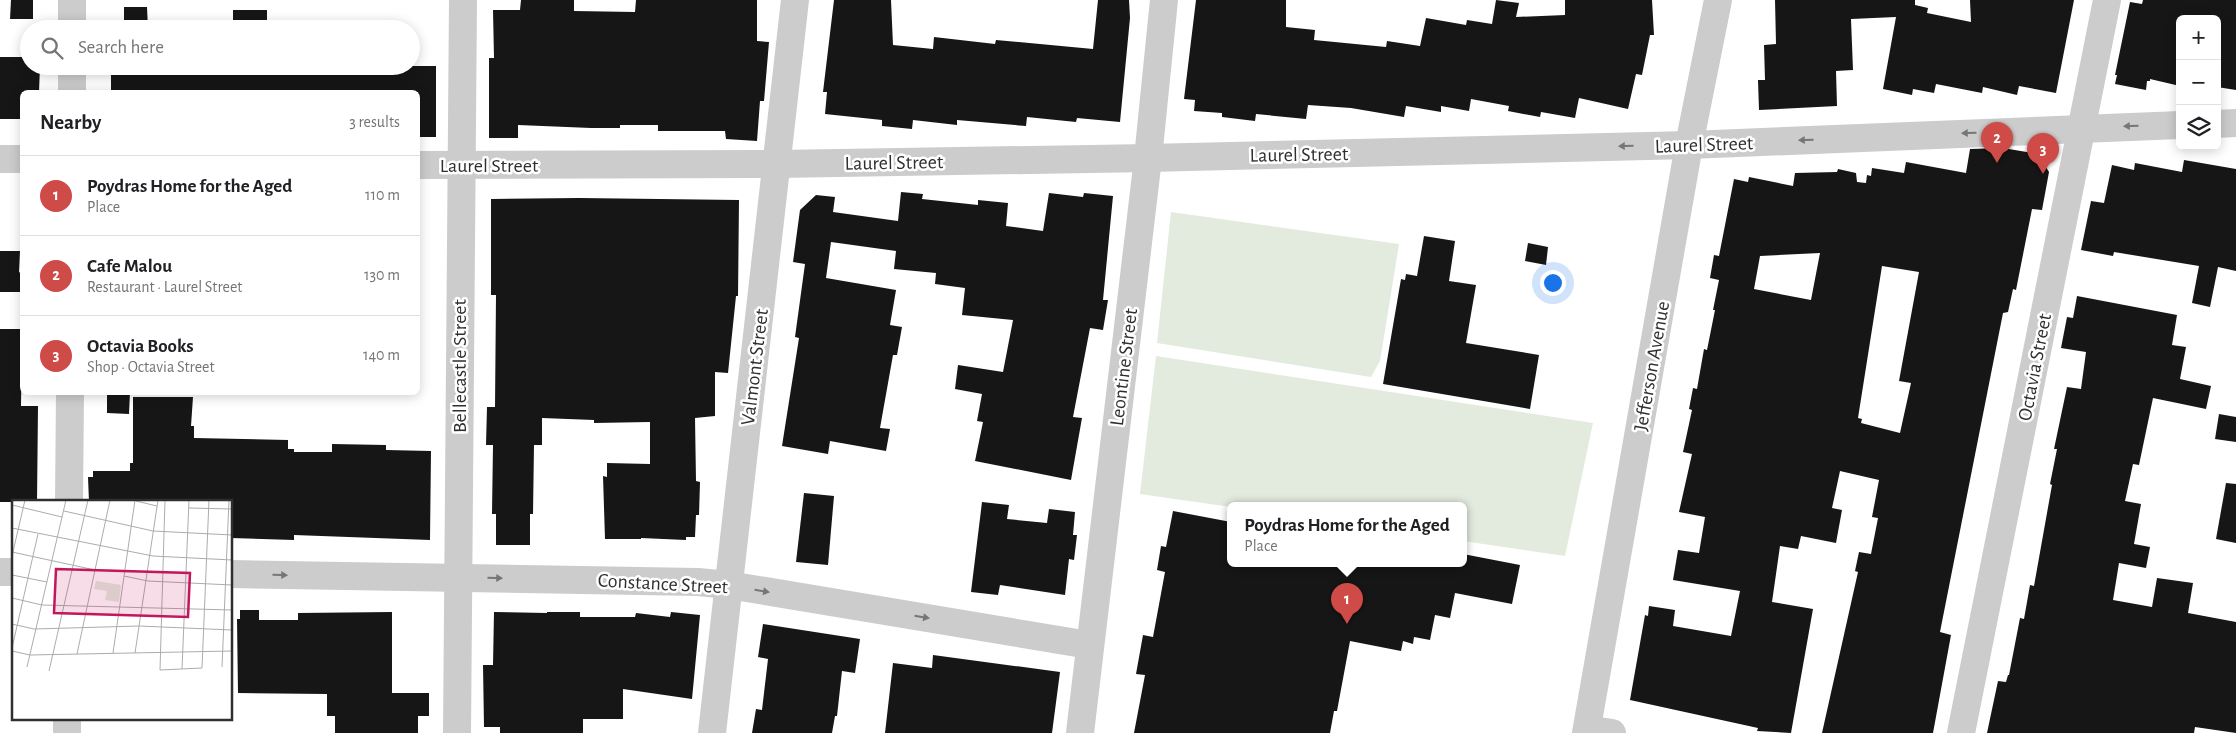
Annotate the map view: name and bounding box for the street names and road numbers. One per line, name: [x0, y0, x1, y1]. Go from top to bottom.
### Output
street label: Laurel Street: [1654, 133, 1754, 157]
street label: Laurel Street: [1250, 144, 1349, 166]
street label: Laurel Street: [845, 152, 944, 174]
street label: Laurel Street: [440, 156, 539, 176]
street label: Bellecastle Street: [450, 298, 470, 433]
street label: Jefferson Avenue: [1631, 300, 1673, 433]
street label: Valmont Street: [738, 307, 772, 426]
street label: Leontine Street: [1107, 307, 1141, 427]
street label: Octavia Street: [2015, 311, 2055, 422]
street label: Constance Street: [597, 571, 729, 597]

